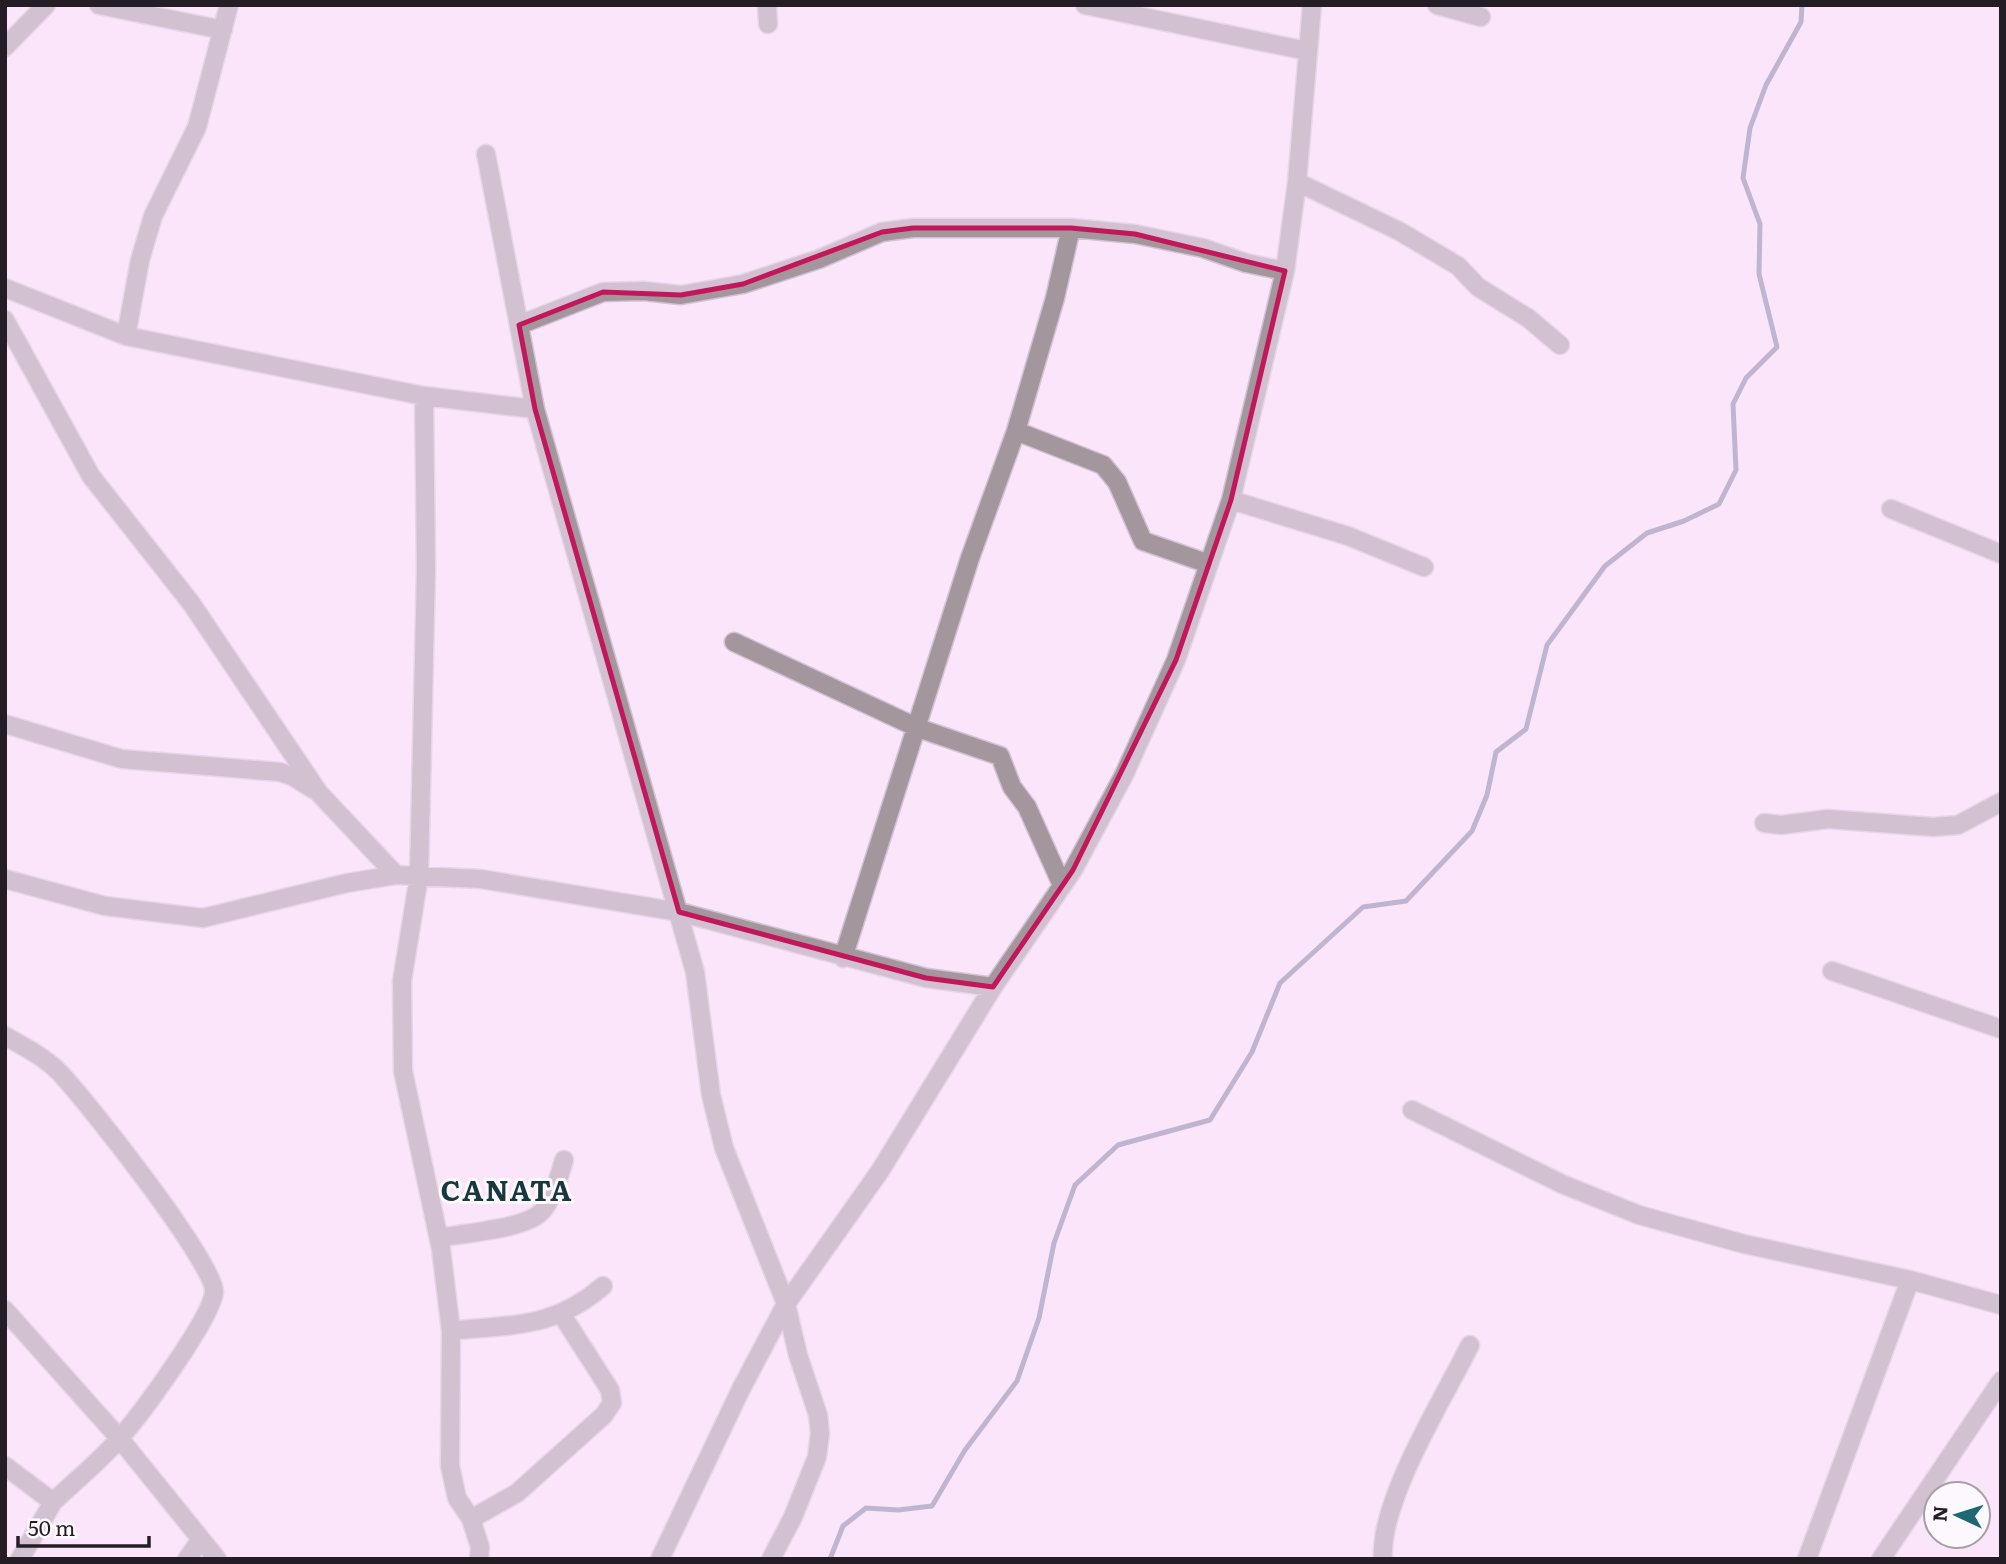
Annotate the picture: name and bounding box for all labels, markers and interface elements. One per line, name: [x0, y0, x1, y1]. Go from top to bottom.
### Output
district label: CANATA: [441, 1168, 573, 1210]
north arrow: [1922, 1480, 1992, 1550]
scale bar: [18, 1504, 149, 1548]
text: N: [1925, 1505, 1954, 1523]
text: 50 m: [28, 1511, 75, 1542]

